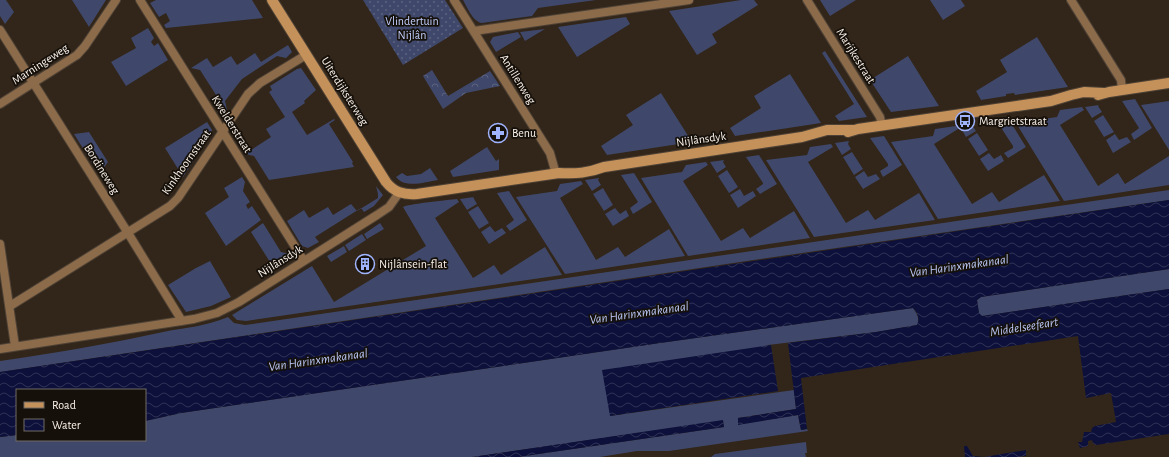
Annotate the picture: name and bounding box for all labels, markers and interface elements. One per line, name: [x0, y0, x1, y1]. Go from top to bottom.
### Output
park label: Vlindertuin Nijlân: [385, 15, 439, 42]
street label: Marijkestraat: [834, 26, 878, 86]
street label: Marningeweg: [10, 41, 70, 87]
street label: Antillenweg: [498, 52, 538, 106]
street label: Uiterdijksterweg: [318, 55, 371, 128]
street label: Kwelderstraat: [210, 93, 254, 155]
bus stop icon: Margrietstraat: [954, 110, 976, 132]
place label: Margrietstraat: [979, 115, 1047, 127]
pharmacy icon: Benu: [487, 122, 509, 144]
street label: Kinkhoornstraat: [159, 127, 213, 197]
place label: Benu: [512, 127, 536, 139]
street label: Nijlânsdyk: [675, 129, 727, 149]
street label: Bordineweg: [82, 142, 122, 196]
street label: Nijlânsdyk: [256, 242, 305, 280]
building icon: Nijlânsein-flat: [354, 253, 376, 275]
water label: Van Harinxmakanaal: [909, 253, 1010, 280]
place label: Nijlânsein-flat: [379, 258, 447, 271]
water label: Van Harinxmakanaal: [589, 300, 690, 327]
water label: Middelseefeart: [989, 316, 1060, 339]
water label: Van Harinxmakanaal: [268, 347, 369, 374]
legend: [16, 389, 146, 441]
text: Road: [52, 399, 76, 411]
text: Water: [52, 419, 81, 431]

